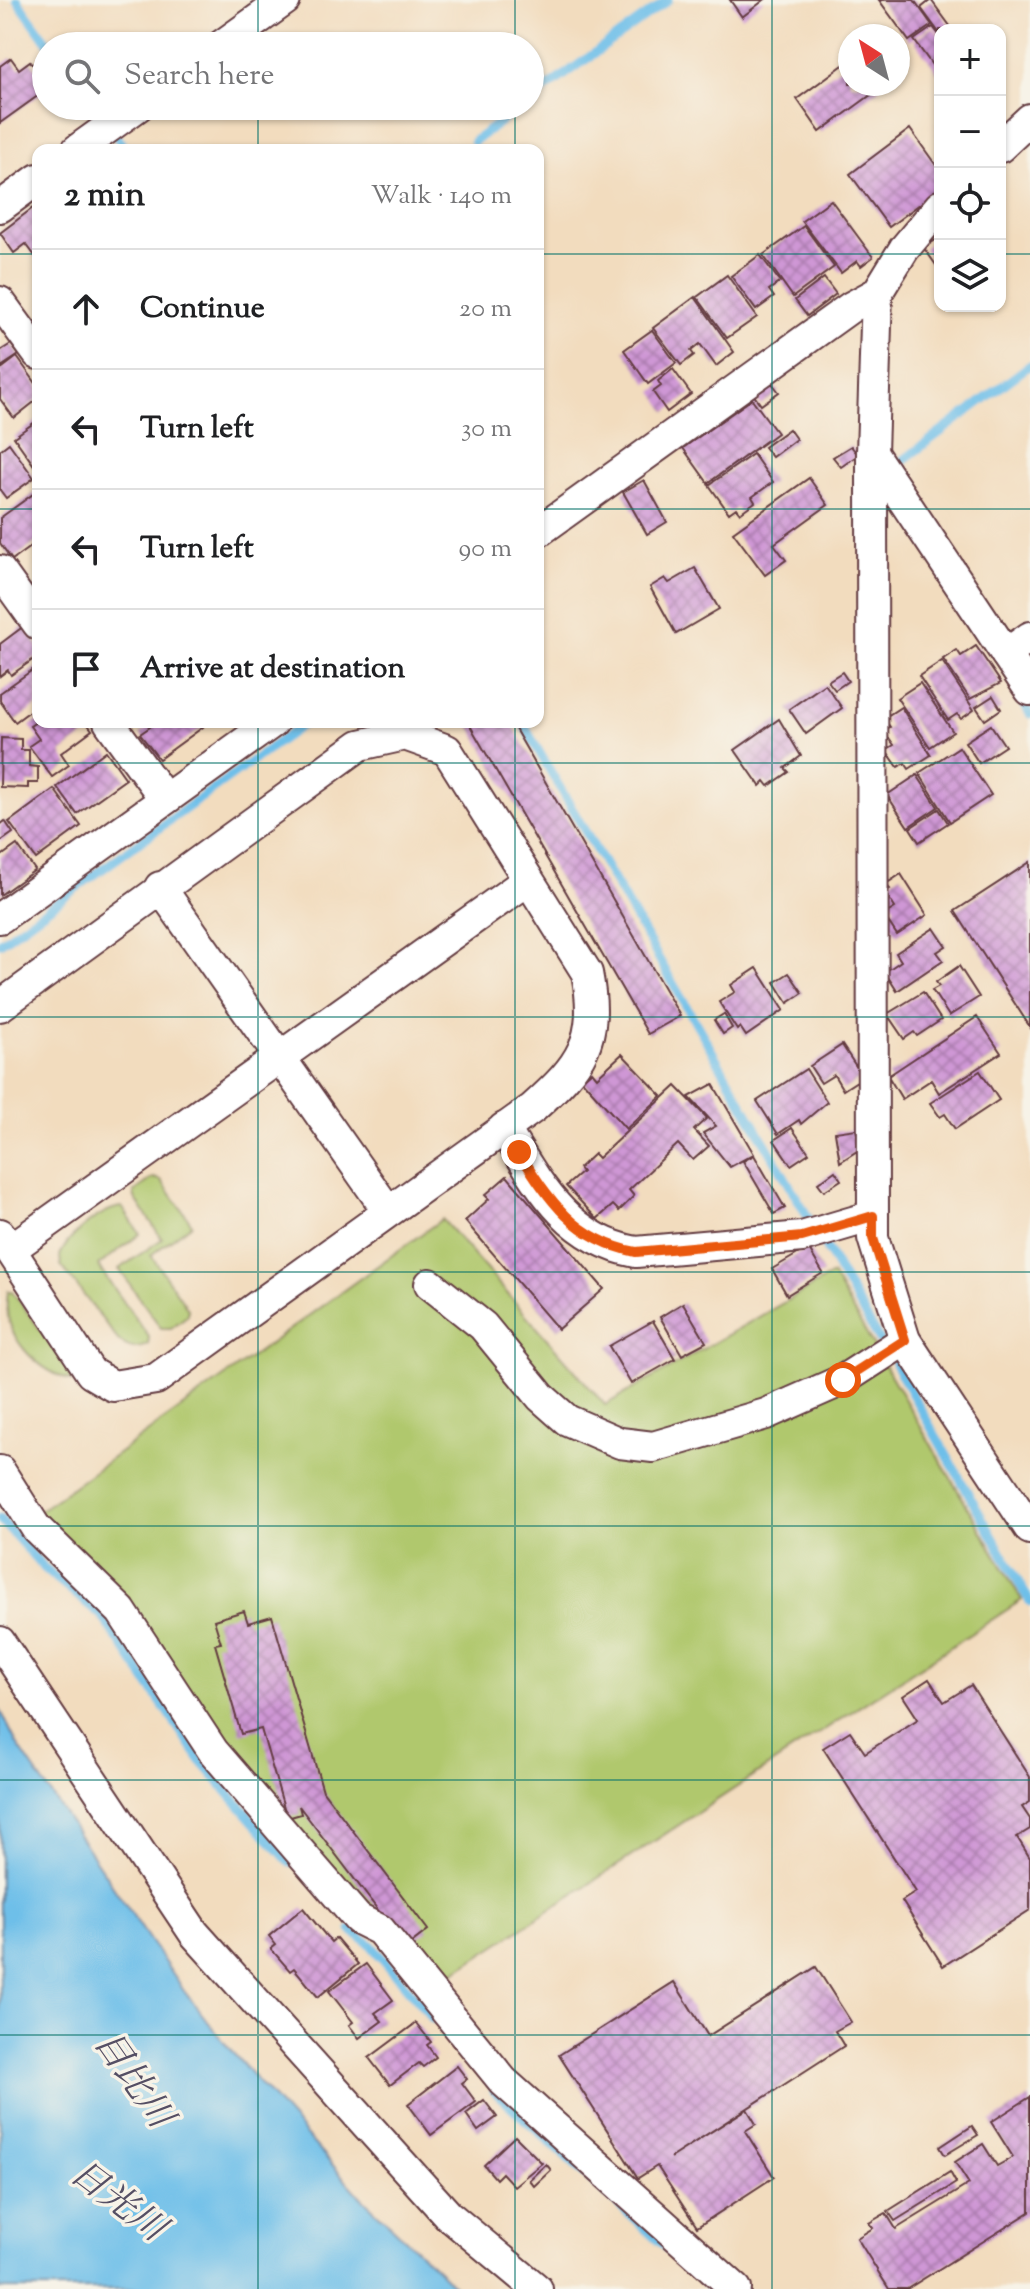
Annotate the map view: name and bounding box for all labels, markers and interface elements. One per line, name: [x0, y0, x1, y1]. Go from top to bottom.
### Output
north arrow: [838, 24, 910, 96]
map controls: [934, 24, 1006, 312]
button: +: [934, 24, 1006, 96]
search box: [32, 32, 544, 120]
icon: search: [60, 54, 104, 98]
text: Search here: [124, 55, 274, 98]
button: −: [934, 96, 1006, 168]
button: locate: [934, 168, 1006, 240]
text: 2 min: [64, 172, 145, 221]
text: Walk · 140 m: [371, 178, 512, 215]
button: layers: [934, 240, 1006, 312]
icon: ahead: [64, 287, 108, 331]
text: Continue: [140, 288, 265, 331]
text: 20 m: [459, 291, 512, 328]
icon: left: [64, 407, 108, 451]
text: Turn left: [140, 408, 254, 451]
text: 30 m: [461, 411, 512, 448]
icon: left: [64, 527, 108, 571]
text: Turn left: [140, 528, 254, 571]
text: 90 m: [459, 531, 512, 568]
icon: arrive: [64, 647, 108, 691]
text: Arrive at destination: [140, 648, 405, 691]
route end: [501, 1134, 537, 1170]
route start: [825, 1362, 861, 1398]
water label: 目比川: [79, 2021, 186, 2143]
water label: 日光川: [58, 2149, 179, 2258]

